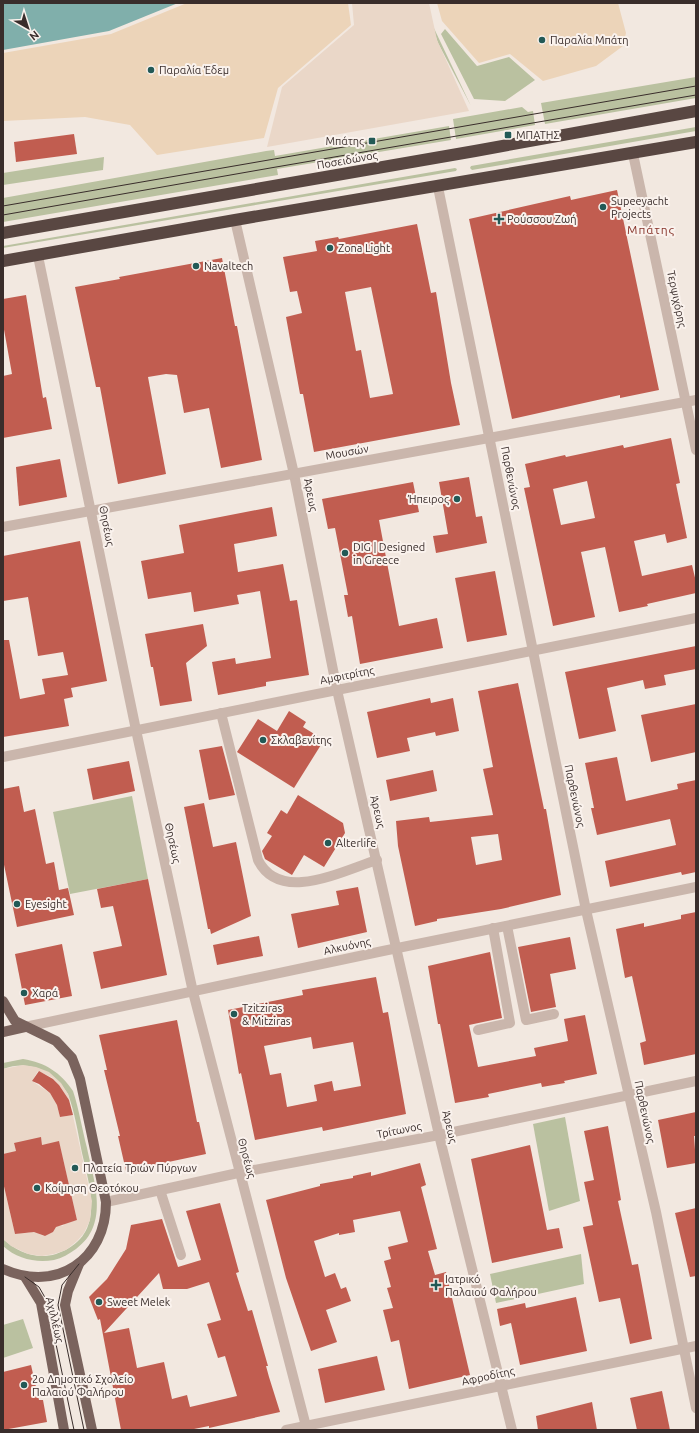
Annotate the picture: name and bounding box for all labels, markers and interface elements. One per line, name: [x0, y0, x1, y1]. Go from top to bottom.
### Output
north arrow: [8, 8, 48, 48]
text: N: [27, 29, 41, 43]
place label: Παραλία Μπάτη: [550, 34, 628, 46]
marker: Παραλία Μπάτη: [537, 35, 547, 45]
place label: Παραλία Έδεμ: [159, 64, 229, 76]
marker: Παραλία Έδεμ: [146, 65, 156, 75]
place label: ΜΠΑΤΗΣ: [516, 129, 560, 141]
marker: ΜΠΑΤΗΣ: [503, 130, 513, 140]
place label: Μπάτης: [325, 135, 364, 148]
marker: Μπάτης: [367, 136, 377, 146]
street label: Ποσειδώνος: [316, 149, 378, 172]
place label: Supeeyacht Projects: [611, 195, 669, 220]
marker: Supeeyacht Projects: [598, 202, 608, 212]
place label: Ρούσσου Ζωή: [507, 213, 577, 225]
marker: Ρούσσου Ζωή: [494, 214, 504, 224]
district label: Μπάτης: [627, 223, 675, 237]
place label: Zona Light: [338, 242, 391, 254]
marker: Zona Light: [325, 243, 335, 253]
place label: Navaltech: [204, 260, 253, 272]
marker: Navaltech: [191, 261, 201, 271]
street label: Τερψιχόρης: [664, 269, 689, 329]
street label: Μουσών: [325, 442, 370, 462]
street label: Παρθενώνος: [498, 445, 523, 511]
street label: Άρεως: [301, 477, 320, 513]
place label: Ήπειρος: [407, 493, 449, 506]
marker: Ήπειρος: [452, 494, 462, 504]
street label: Θησέως: [96, 505, 117, 548]
place label: DIG | Designed in Greece: [353, 541, 425, 566]
marker: DIG | Designed in Greece: [340, 548, 350, 558]
street label: Αμφιτρίτης: [319, 664, 375, 687]
place label: Σκλαβενίτης: [271, 734, 331, 747]
marker: Σκλαβενίτης: [258, 735, 268, 745]
street label: Παρθενώνος: [562, 763, 588, 829]
street label: Άρεως: [367, 794, 388, 830]
street label: Θησέως: [162, 822, 183, 865]
place label: Alterlife: [336, 837, 376, 849]
marker: Alterlife: [323, 838, 333, 848]
place label: Eyesight: [25, 898, 67, 910]
marker: Eyesight: [12, 899, 22, 909]
street label: Αλκυόνης: [322, 935, 372, 958]
place label: Χαρά: [32, 987, 59, 999]
marker: Χαρά: [19, 988, 29, 998]
place label: Tzitziras & Mitziras: [242, 1002, 291, 1027]
marker: Tzitziras & Mitziras: [229, 1009, 239, 1019]
street label: Παρθενώνος: [632, 1079, 658, 1145]
street label: Άρεως: [439, 1109, 460, 1145]
street label: Τρίτωνος: [376, 1120, 423, 1141]
street label: Θησέως: [235, 1137, 258, 1180]
place label: Πλατεία Τριών Πύργων: [83, 1162, 197, 1174]
marker: Πλατεία Τριών Πύργων: [70, 1163, 80, 1173]
place label: Κοίμηση Θεοτόκου: [45, 1182, 139, 1194]
marker: Κοίμηση Θεοτόκου: [32, 1183, 42, 1193]
place label: Ιατρικό Παλαιού Φαλήρου: [445, 1273, 537, 1298]
marker: Ιατρικό Παλαιού Φαλήρου: [430, 1279, 442, 1291]
street label: Αχιλλέως: [43, 1296, 66, 1344]
place label: Sweet Melek: [107, 1296, 171, 1308]
marker: Sweet Melek: [94, 1297, 104, 1307]
street label: Αφροδίτης: [460, 1365, 516, 1388]
place label: 2ο Δημοτικό Σχολείο Παλαιού Φαλήρου: [32, 1373, 133, 1398]
marker: 2ο Δημοτικό Σχολείο Παλαιού Φαλήρου: [19, 1380, 29, 1390]

